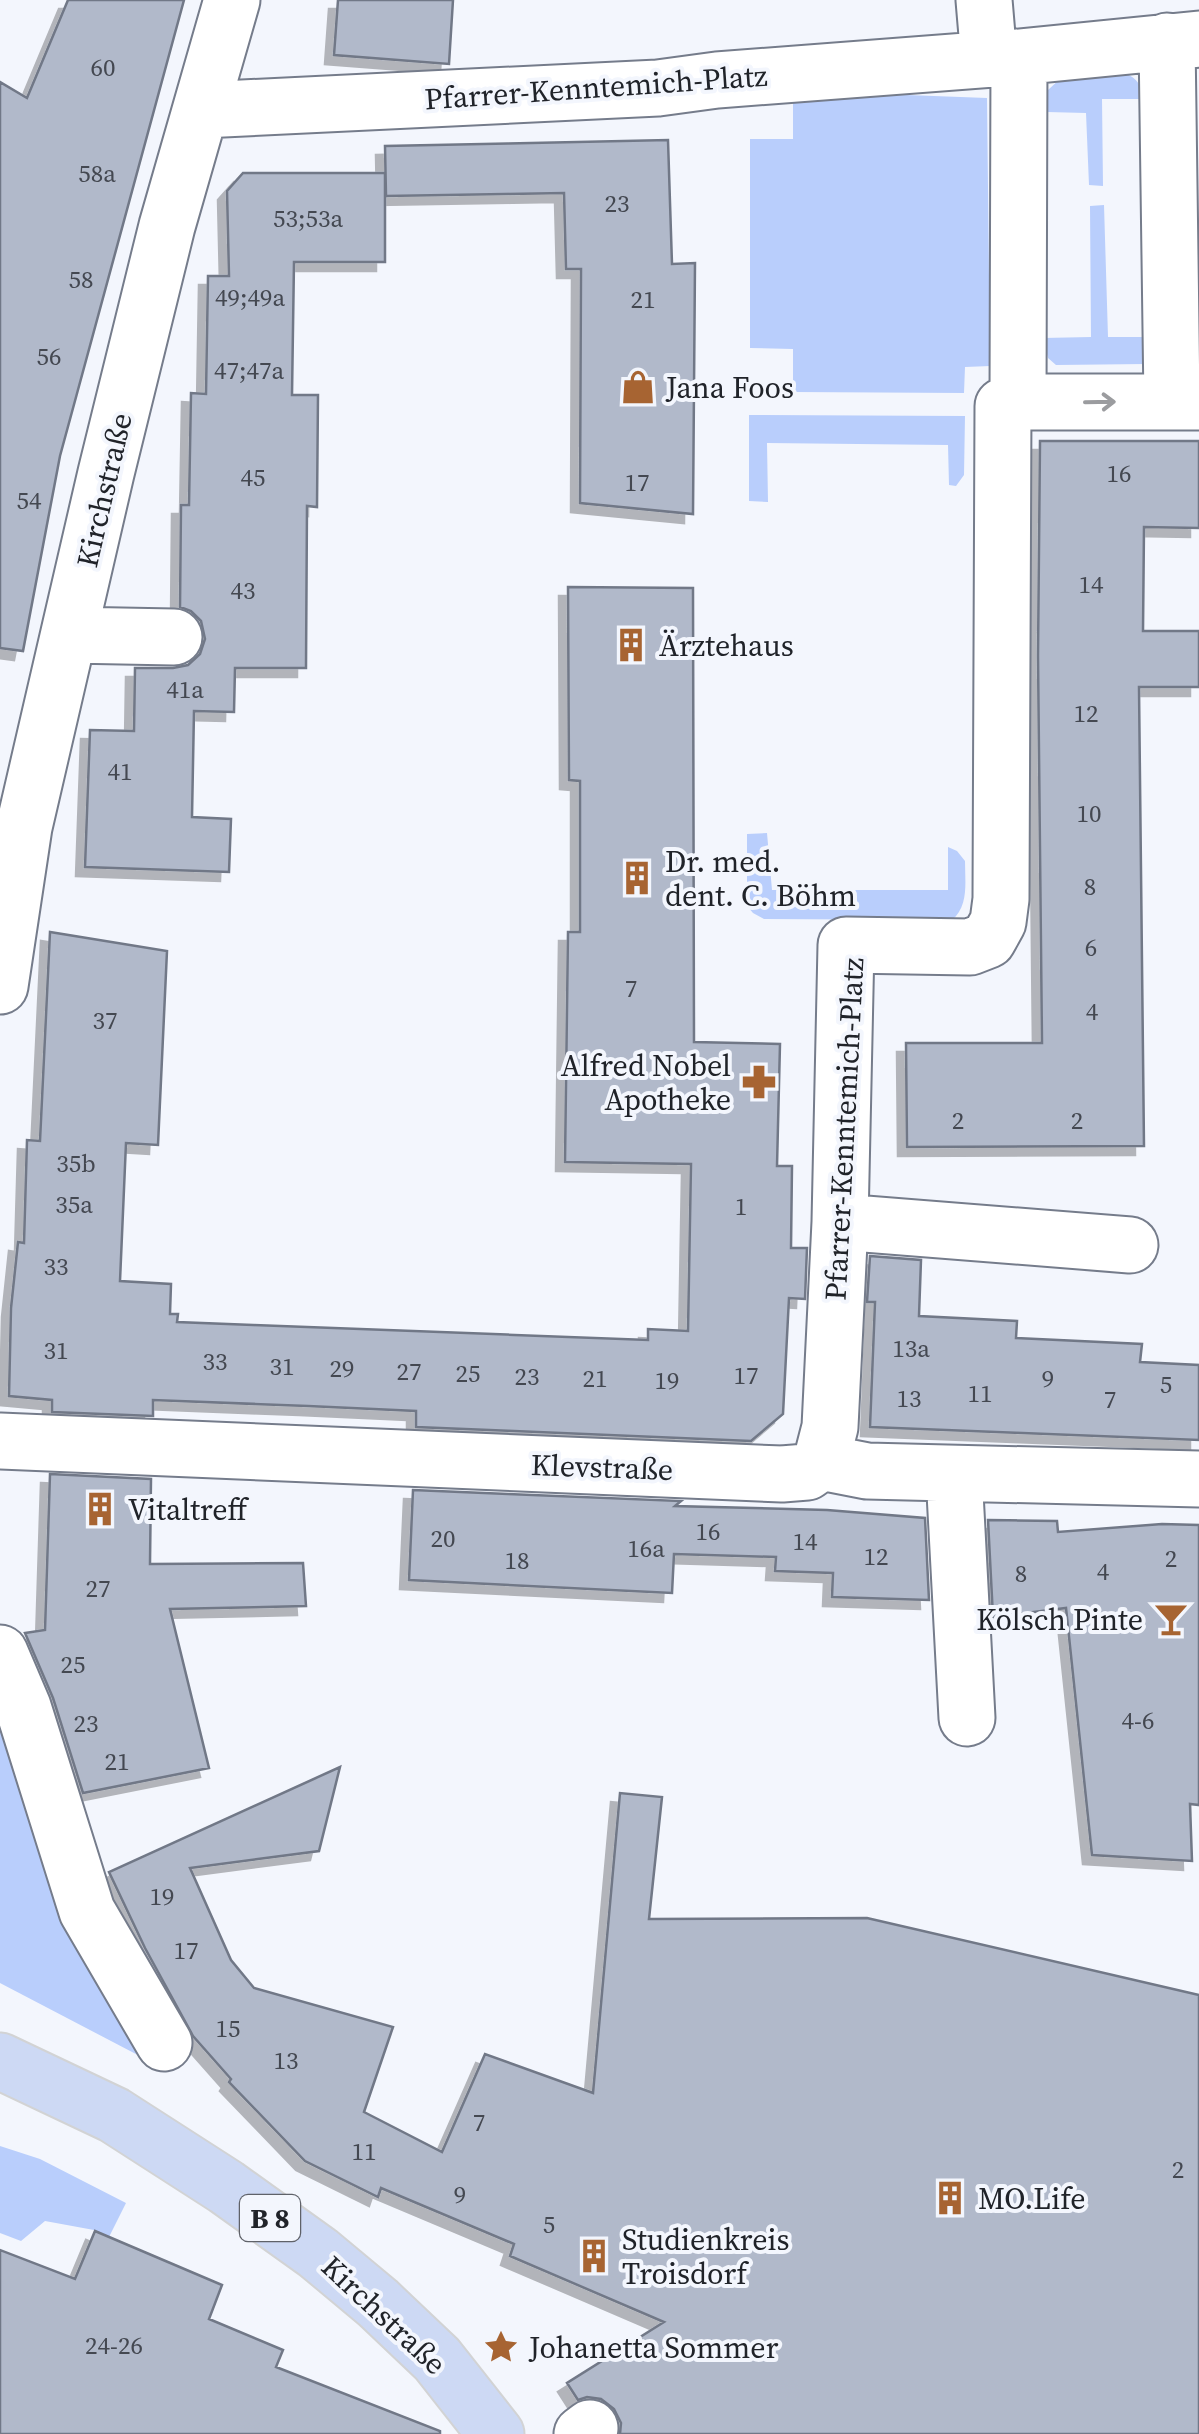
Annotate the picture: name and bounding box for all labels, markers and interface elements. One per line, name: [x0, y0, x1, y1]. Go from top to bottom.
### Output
house number: 60: [90, 50, 116, 84]
street label: Pfarrer-Kenntemich-Platz: [423, 55, 769, 119]
house number: 58a: [78, 156, 116, 190]
house number: 23: [604, 186, 630, 220]
house number: 53;53a: [273, 201, 343, 235]
house number: 58: [68, 262, 94, 296]
house number: 49;49a: [215, 280, 285, 314]
house number: 21: [630, 282, 656, 316]
house number: 56: [36, 339, 62, 373]
house number: 47;47a: [214, 353, 284, 387]
place label: Jana Foos: [665, 367, 794, 408]
shop icon: Jana Foos: [619, 368, 657, 406]
one-way arrow: [1083, 392, 1115, 411]
street label: Kirchstraße: [66, 409, 142, 571]
house number: 16: [1106, 456, 1132, 490]
house number: 45: [240, 460, 266, 494]
house number: 17: [624, 465, 650, 499]
house number: 54: [16, 483, 42, 517]
house number: 14: [1078, 567, 1104, 601]
house number: 43: [230, 573, 256, 607]
place label: Ärztehaus: [659, 625, 794, 666]
building icon: Ärztehaus: [612, 626, 650, 664]
house number: 41a: [166, 672, 204, 706]
house number: 12: [1073, 696, 1099, 730]
house number: 41: [107, 754, 133, 788]
house number: 10: [1076, 796, 1102, 830]
place label: Dr. med. dent. C. Böhm: [665, 841, 856, 916]
building icon: Dr. med. dent. C. Böhm: [618, 859, 656, 897]
house number: 8: [1084, 869, 1096, 903]
house number: 6: [1085, 930, 1097, 964]
street label: Pfarrer-Kenntemich-Platz: [815, 956, 873, 1302]
house number: 7: [625, 971, 637, 1005]
house number: 4: [1086, 994, 1099, 1028]
house number: 37: [92, 1003, 118, 1037]
place label: Alfred Nobel Apotheke: [561, 1045, 731, 1120]
pharmacy icon: Alfred Nobel Apotheke: [740, 1063, 778, 1101]
house number: 2: [952, 1103, 964, 1137]
house number: 2: [1071, 1103, 1083, 1137]
house number: 35b: [56, 1146, 96, 1180]
house number: 35a: [55, 1187, 93, 1221]
house number: 1: [735, 1189, 747, 1223]
house number: 33: [43, 1249, 69, 1283]
house number: 13a: [892, 1331, 930, 1365]
house number: 31: [43, 1333, 69, 1367]
house number: 33: [202, 1344, 228, 1378]
house number: 31: [269, 1349, 295, 1383]
house number: 29: [329, 1351, 355, 1385]
house number: 27: [396, 1354, 422, 1388]
house number: 25: [455, 1356, 481, 1390]
house number: 17: [733, 1358, 759, 1392]
house number: 23: [514, 1359, 540, 1393]
house number: 21: [582, 1361, 608, 1395]
house number: 9: [1042, 1361, 1054, 1395]
house number: 19: [654, 1363, 680, 1397]
house number: 5: [1160, 1367, 1172, 1401]
house number: 11: [967, 1376, 993, 1410]
house number: 13: [896, 1381, 922, 1415]
house number: 7: [1104, 1382, 1116, 1416]
street label: Klevstraße: [530, 1444, 674, 1490]
place label: Vitaltreff: [128, 1489, 249, 1530]
building icon: Vitaltreff: [81, 1490, 119, 1528]
house number: 16: [695, 1514, 721, 1548]
house number: 20: [430, 1521, 456, 1555]
house number: 14: [792, 1524, 818, 1558]
house number: 16a: [627, 1531, 665, 1565]
house number: 12: [863, 1539, 889, 1573]
house number: 2: [1165, 1541, 1177, 1575]
house number: 18: [504, 1543, 530, 1577]
house number: 4: [1097, 1554, 1110, 1588]
house number: 8: [1015, 1556, 1027, 1590]
house number: 27: [85, 1571, 111, 1605]
place label: Kölsch Pinte: [976, 1599, 1143, 1640]
bar icon: Kölsch Pinte: [1152, 1600, 1190, 1638]
house number: 25: [60, 1647, 86, 1681]
house number: 4-6: [1122, 1703, 1154, 1737]
house number: 23: [73, 1706, 99, 1740]
house number: 21: [104, 1744, 130, 1778]
house number: 19: [149, 1879, 175, 1913]
house number: 17: [173, 1933, 199, 1967]
house number: 15: [215, 2011, 241, 2045]
house number: 13: [273, 2043, 299, 2077]
house number: 7: [473, 2105, 485, 2139]
house number: 11: [351, 2134, 377, 2168]
house number: 2: [1172, 2152, 1184, 2186]
house number: 9: [454, 2177, 466, 2211]
place label: MO.Life: [978, 2178, 1086, 2219]
building icon: MO.Life: [931, 2179, 969, 2217]
road number: B 8: [240, 2195, 300, 2241]
house number: 5: [543, 2207, 555, 2241]
place label: Studienkreis Troisdorf: [622, 2219, 790, 2294]
building icon: Studienkreis Troisdorf: [575, 2237, 613, 2275]
street label: Kirchstraße: [313, 2246, 455, 2384]
place label: Johanetta Sommer: [528, 2327, 779, 2368]
house number: 24-26: [85, 2328, 143, 2362]
place icon: Johanetta Sommer: [482, 2328, 520, 2366]

